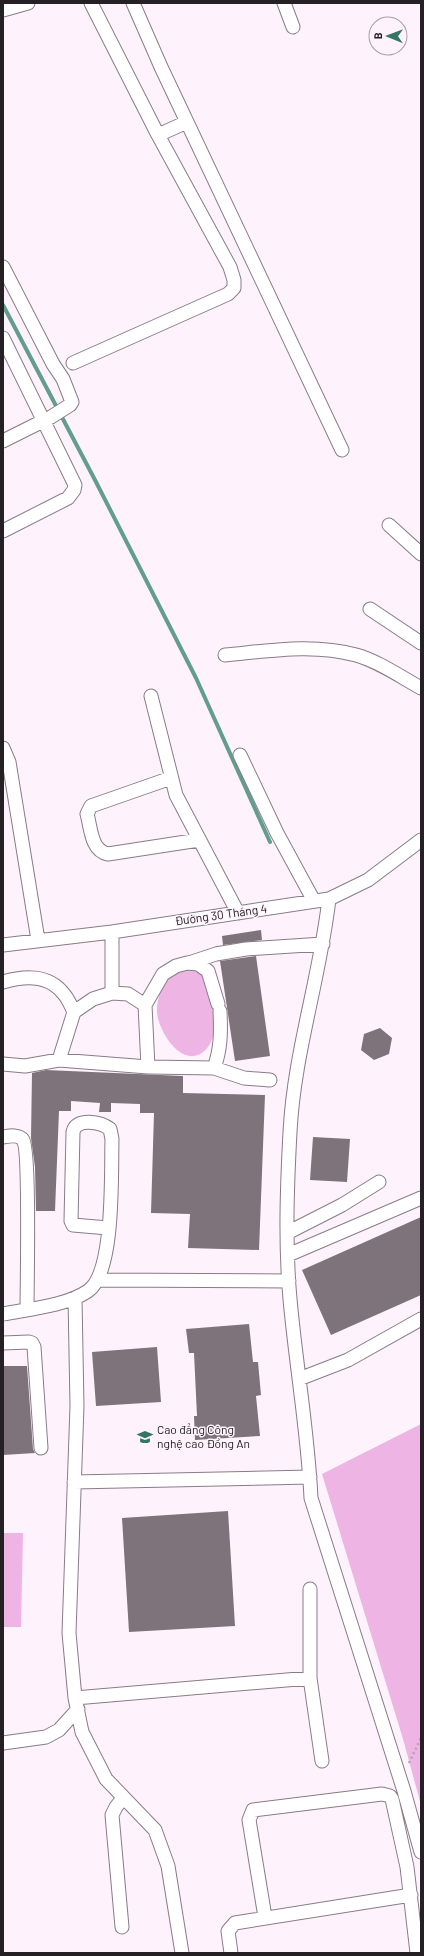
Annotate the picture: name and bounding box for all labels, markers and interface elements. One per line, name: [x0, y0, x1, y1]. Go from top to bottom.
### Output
north arrow: [368, 16, 408, 56]
text: B: [371, 32, 384, 39]
street label: Đường 30 Tháng 4: [174, 901, 268, 927]
place label: Cao đẳng Công nghệ cao Đồng An: [157, 1422, 250, 1450]
school or university icon: Cao đẳng Công nghệ cao Đồng An: [136, 1428, 154, 1446]

